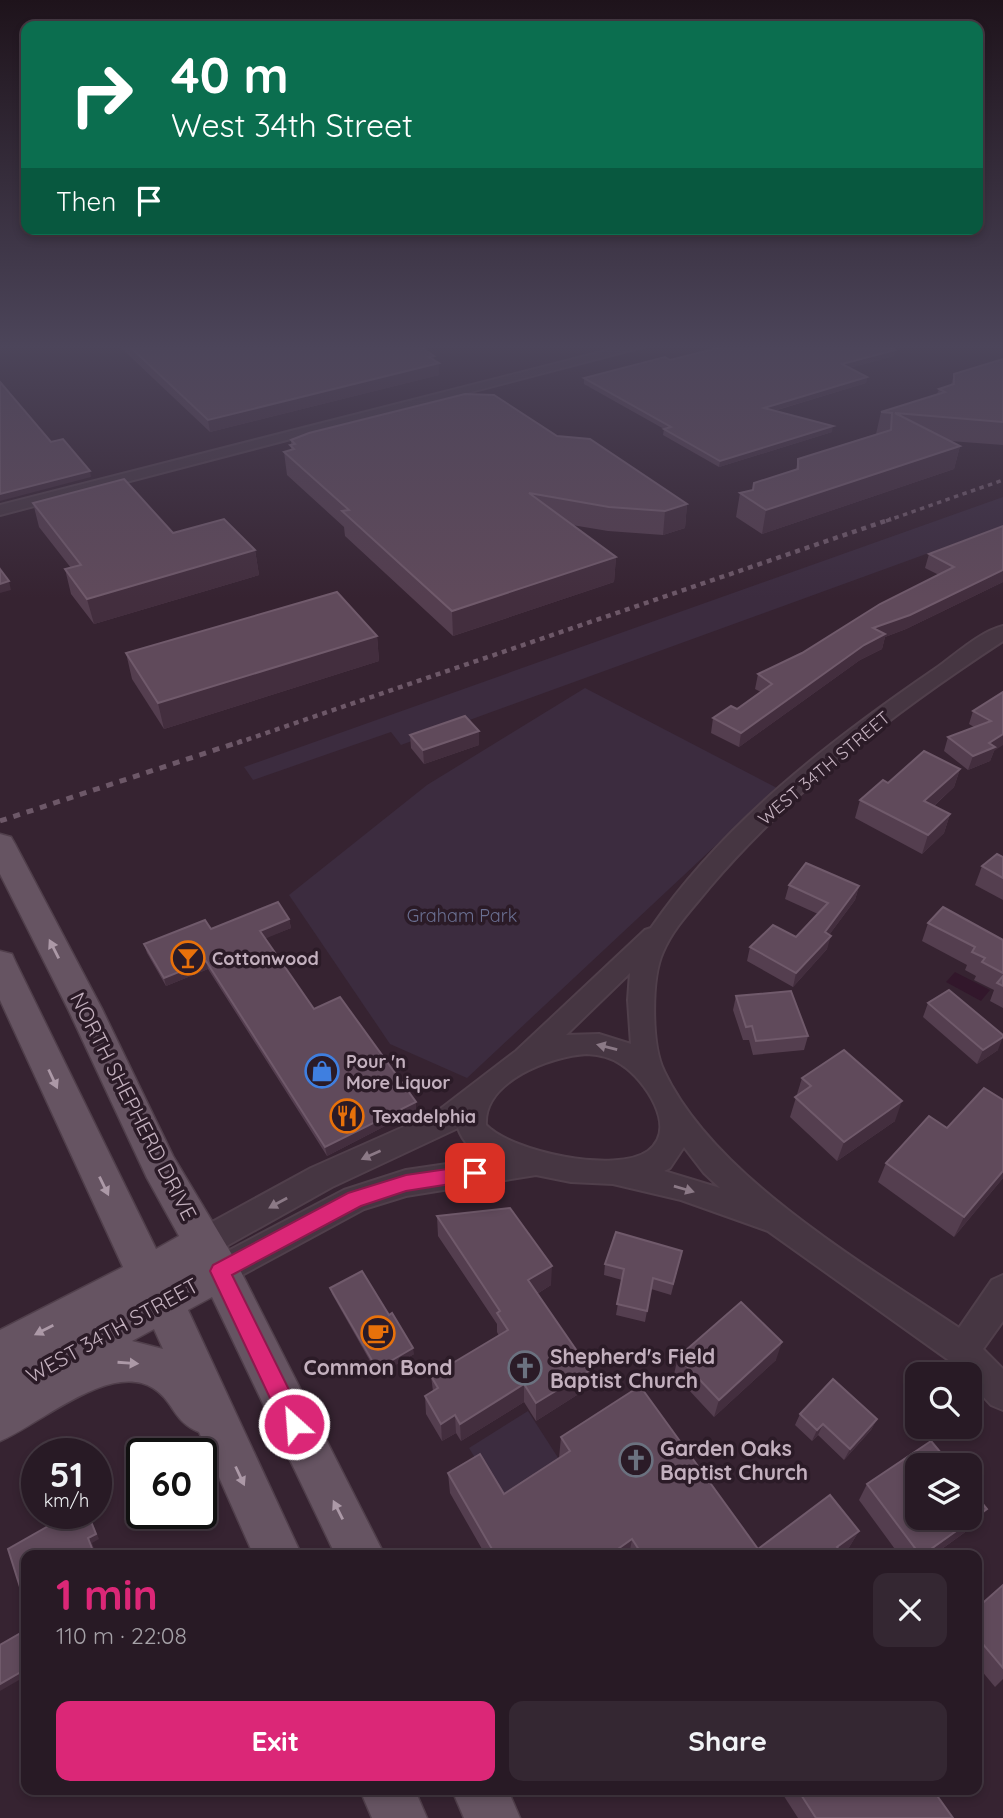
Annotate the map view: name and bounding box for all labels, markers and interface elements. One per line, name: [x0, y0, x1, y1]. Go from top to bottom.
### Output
text: 40 m: [171, 44, 289, 105]
icon: right: [56, 49, 147, 140]
text: West 34th Street: [171, 105, 413, 145]
icon: arrive: [130, 182, 168, 220]
text: Then: [56, 185, 116, 218]
street label: WEST 34TH STREET: [753, 706, 895, 830]
park label: Graham Park: [407, 904, 517, 927]
one-way arrow: [48, 939, 59, 959]
bar icon: Cottonwood: [169, 939, 207, 977]
place label: Cottonwood: [212, 947, 319, 970]
street label: NORTH SHEPHERD DRIVE: [65, 988, 203, 1224]
one-way arrow: [596, 1041, 618, 1052]
place label: Pour 'n More Liquor: [346, 1050, 451, 1094]
shop icon: Pour 'n More Liquor: [303, 1052, 341, 1090]
one-way arrow: [47, 1069, 59, 1089]
restaurant icon: Texadelphia: [328, 1097, 366, 1135]
place label: Texadelphia: [372, 1105, 476, 1128]
pin: [445, 1143, 505, 1203]
one-way arrow: [360, 1150, 381, 1161]
icon: arrive: [456, 1154, 494, 1192]
one-way arrow: [98, 1176, 109, 1196]
one-way arrow: [674, 1184, 695, 1194]
one-way arrow: [268, 1197, 287, 1209]
street label: WEST 34TH STREET: [21, 1272, 203, 1388]
cafe icon: Common Bond: [359, 1314, 397, 1352]
one-way arrow: [34, 1325, 54, 1336]
place label: Shepherd's Field Baptist Church: [550, 1343, 715, 1393]
church icon: Shepherd's Field Baptist Church: [506, 1349, 544, 1387]
place label: Common Bond: [303, 1354, 453, 1380]
one-way arrow: [117, 1358, 139, 1369]
map controls: [905, 1362, 982, 1530]
button: search: [905, 1362, 982, 1439]
position arrow: [257, 1387, 331, 1461]
place label: Garden Oaks Baptist Church: [660, 1435, 808, 1485]
speed limit sign: 60: [126, 1438, 217, 1529]
church icon: Garden Oaks Baptist Church: [617, 1441, 655, 1479]
text: 51: [50, 1452, 83, 1496]
button: layers: [905, 1453, 982, 1530]
one-way arrow: [235, 1465, 246, 1486]
text: km/h: [44, 1489, 89, 1512]
one-way arrow: [332, 1500, 344, 1520]
text: 1 min: [56, 1568, 158, 1621]
button: close: [873, 1573, 947, 1647]
text: 110 m · 22:08: [56, 1621, 187, 1650]
button: Exit: [56, 1701, 495, 1781]
button: Share: [509, 1701, 947, 1781]

